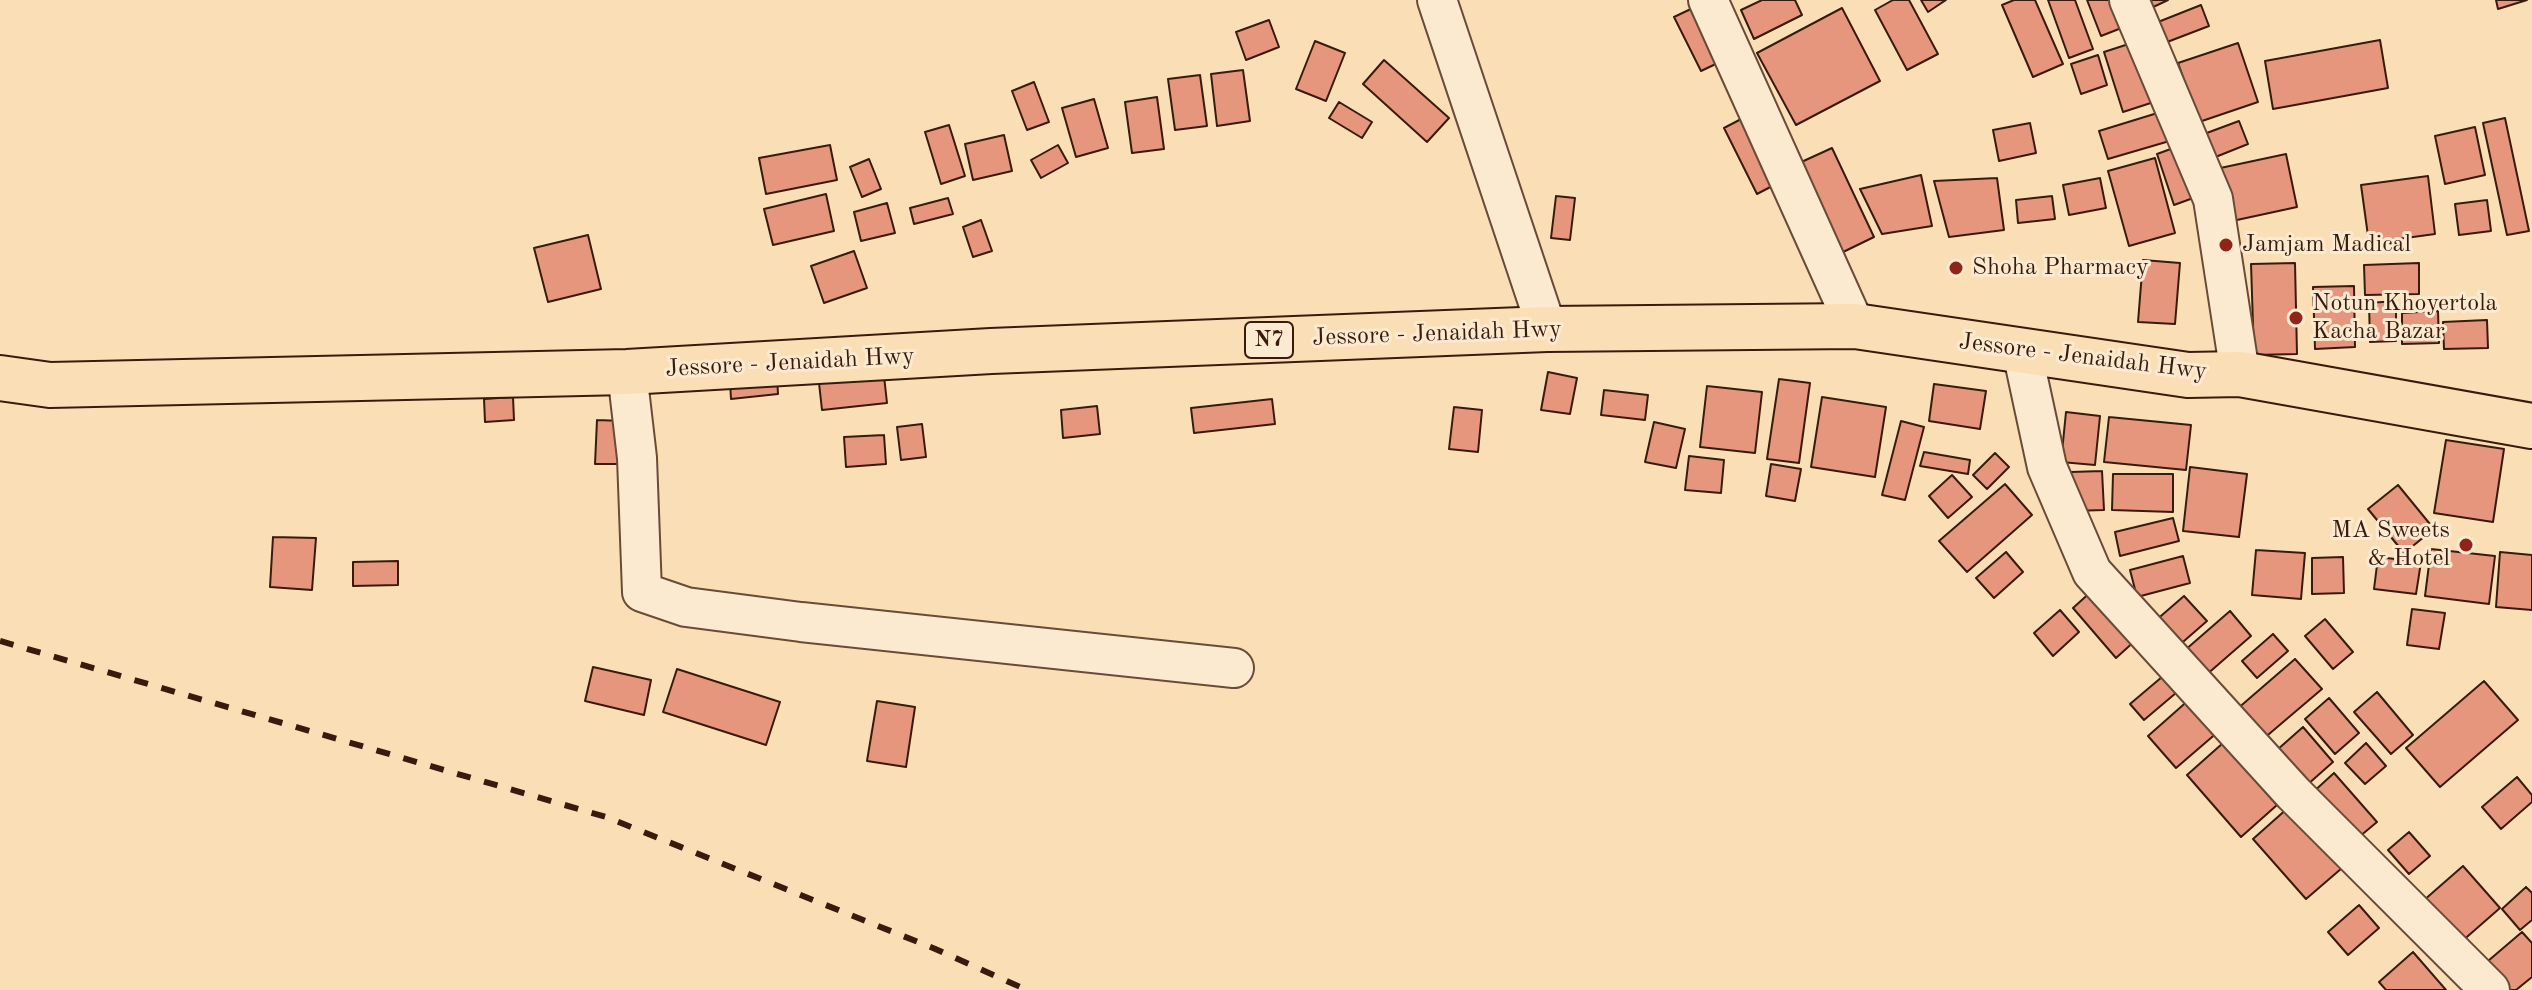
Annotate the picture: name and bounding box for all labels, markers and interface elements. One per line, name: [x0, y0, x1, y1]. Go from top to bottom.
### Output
place label: Jamjam Madical: [2242, 231, 2411, 259]
marker: Jamjam Madical: [2217, 236, 2235, 254]
place label: Shoha Pharmacy: [1972, 254, 2149, 282]
marker: Shoha Pharmacy: [1947, 259, 1965, 277]
place label: Notun Khoyertola Kacha Bazar: [2312, 290, 2497, 346]
marker: Notun Khoyertola Kacha Bazar: [2287, 309, 2305, 327]
street label: Jessore - Jenaidah Hwy: [1312, 315, 1562, 353]
road number: N7: [1245, 322, 1293, 358]
street label: Jessore - Jenaidah Hwy: [1957, 327, 2209, 387]
street label: Jessore - Jenaidah Hwy: [665, 342, 915, 384]
place label: MA Sweets & Hotel: [2332, 517, 2450, 573]
marker: MA Sweets & Hotel: [2457, 536, 2475, 554]

